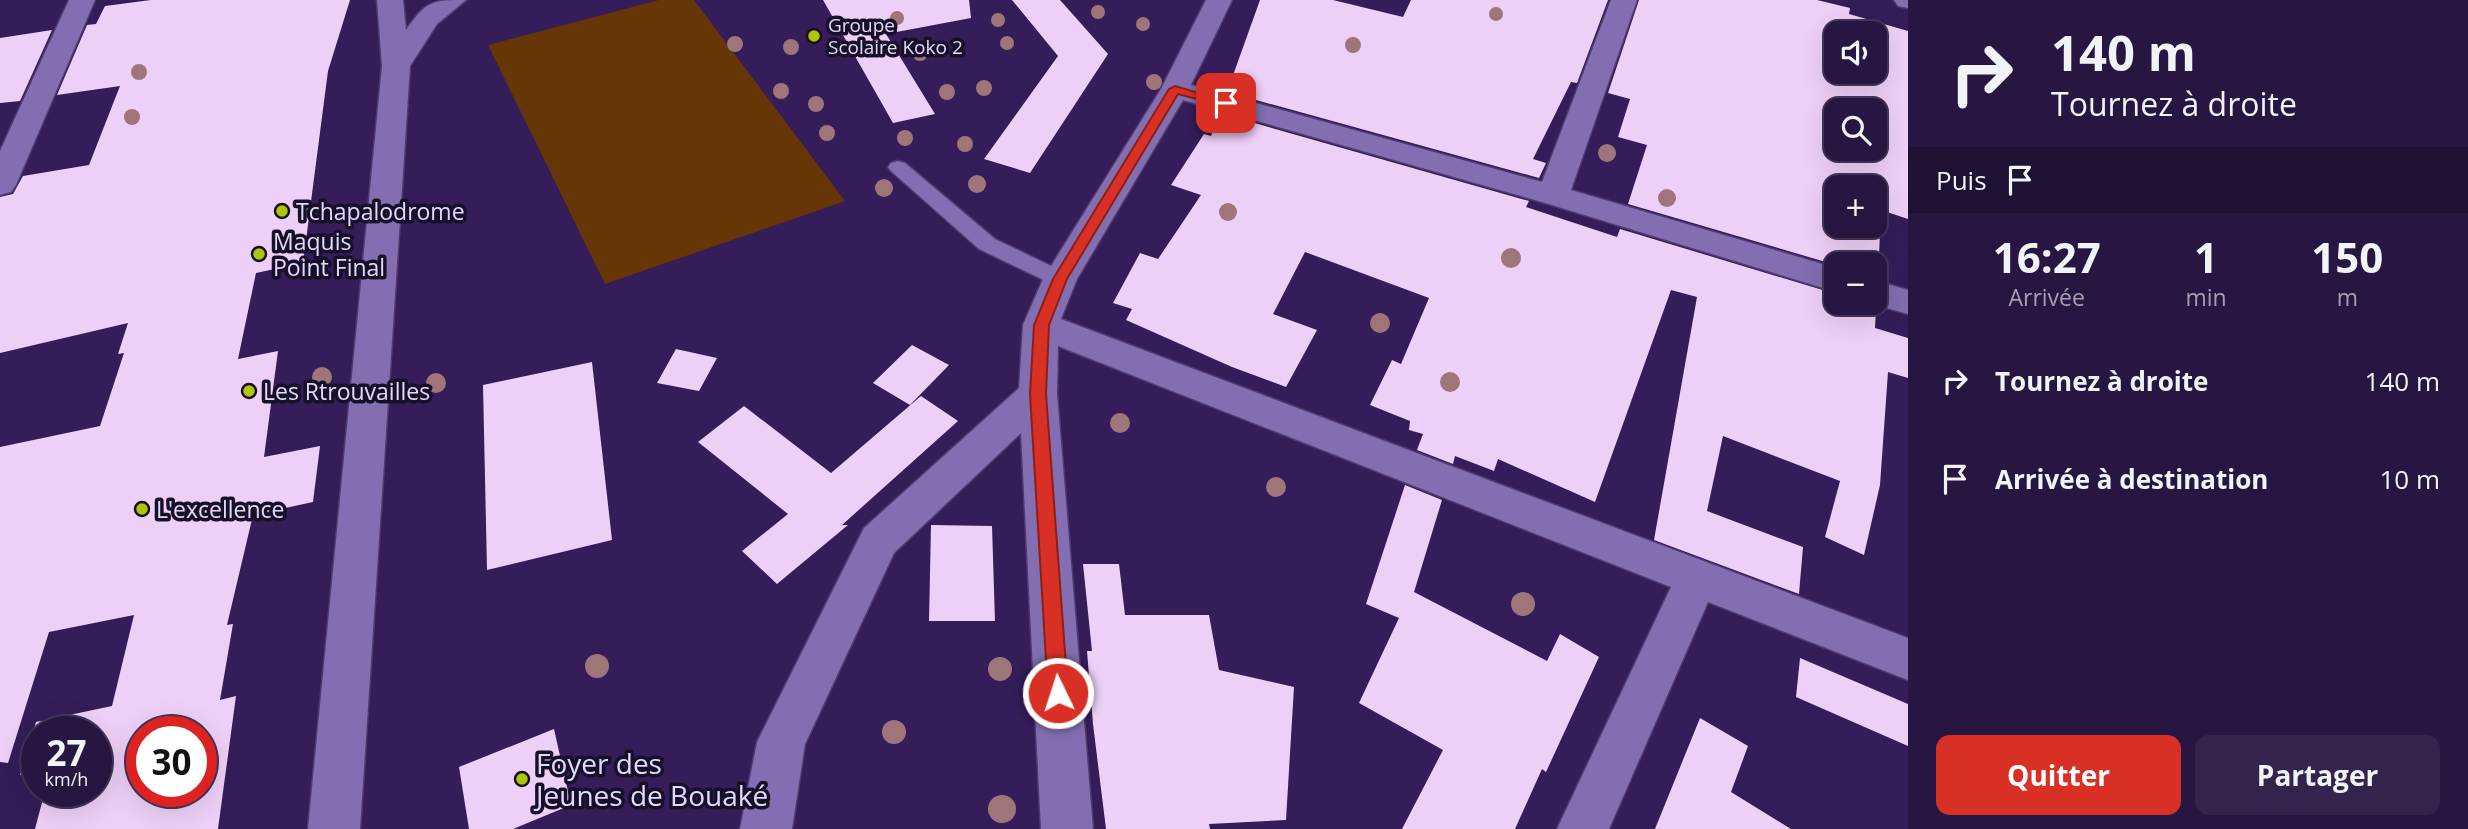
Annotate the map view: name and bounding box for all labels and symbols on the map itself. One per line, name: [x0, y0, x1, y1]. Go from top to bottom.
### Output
place label: Groupe Scolaire Koko 2: [828, 12, 963, 60]
marker: Groupe Scolaire Koko 2: [806, 28, 822, 44]
pin: [1196, 73, 1256, 133]
place label: Tchapalodrome: [296, 195, 465, 227]
marker: Tchapalodrome: [274, 203, 290, 219]
place label: Maquis Point Final: [273, 225, 385, 283]
marker: Maquis Point Final: [251, 246, 267, 262]
place label: Les Rtrouvailles: [263, 375, 430, 407]
marker: Les Rtrouvailles: [241, 383, 257, 399]
place label: L'excellence: [156, 493, 285, 525]
marker: L'excellence: [134, 501, 150, 517]
position arrow: [1021, 656, 1095, 730]
speed limit sign: 30: [126, 716, 217, 807]
place label: Foyer des Jeunes de Bouaké: [533, 744, 768, 814]
marker: Foyer des Jeunes de Bouaké: [514, 771, 530, 787]

